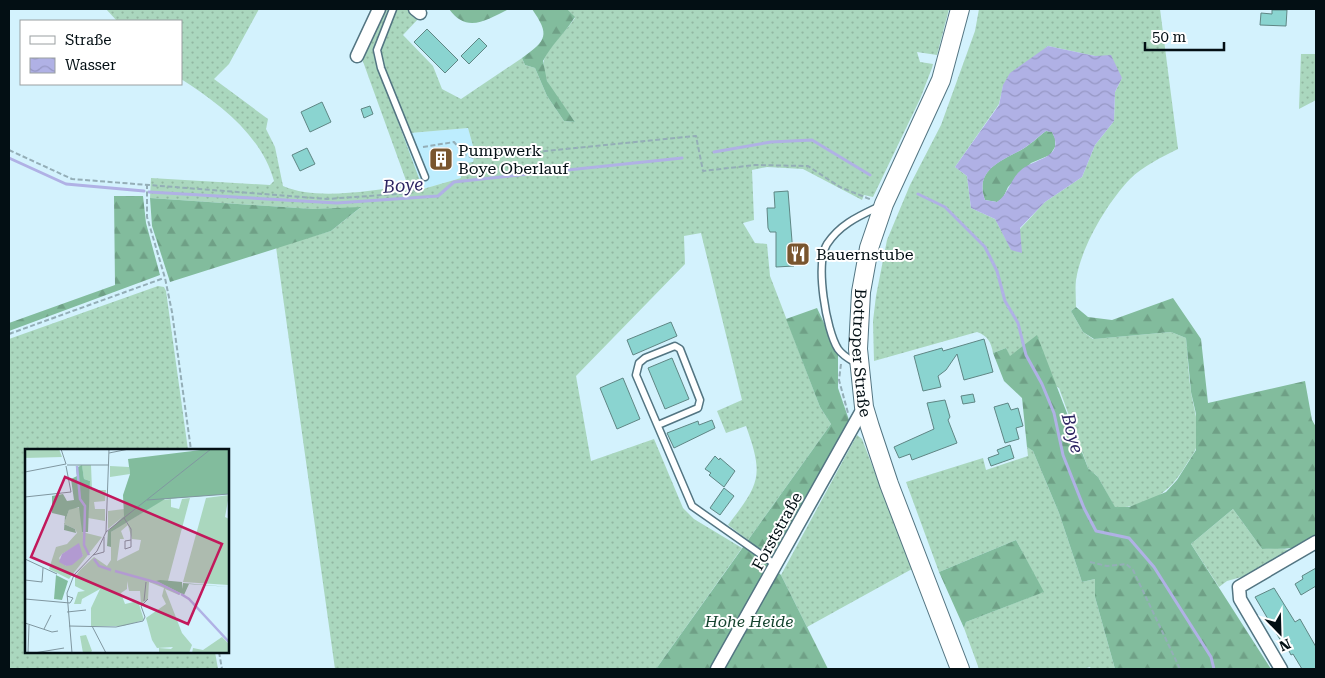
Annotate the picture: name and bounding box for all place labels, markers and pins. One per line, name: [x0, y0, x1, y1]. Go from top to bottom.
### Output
place label: Pumpwerk Boye Oberlauf: [458, 141, 569, 178]
building icon: Pumpwerk Boye Oberlauf: [428, 146, 454, 172]
restaurant icon: Bauernstube: [785, 241, 811, 267]
place label: Bauernstube: [816, 245, 914, 264]

